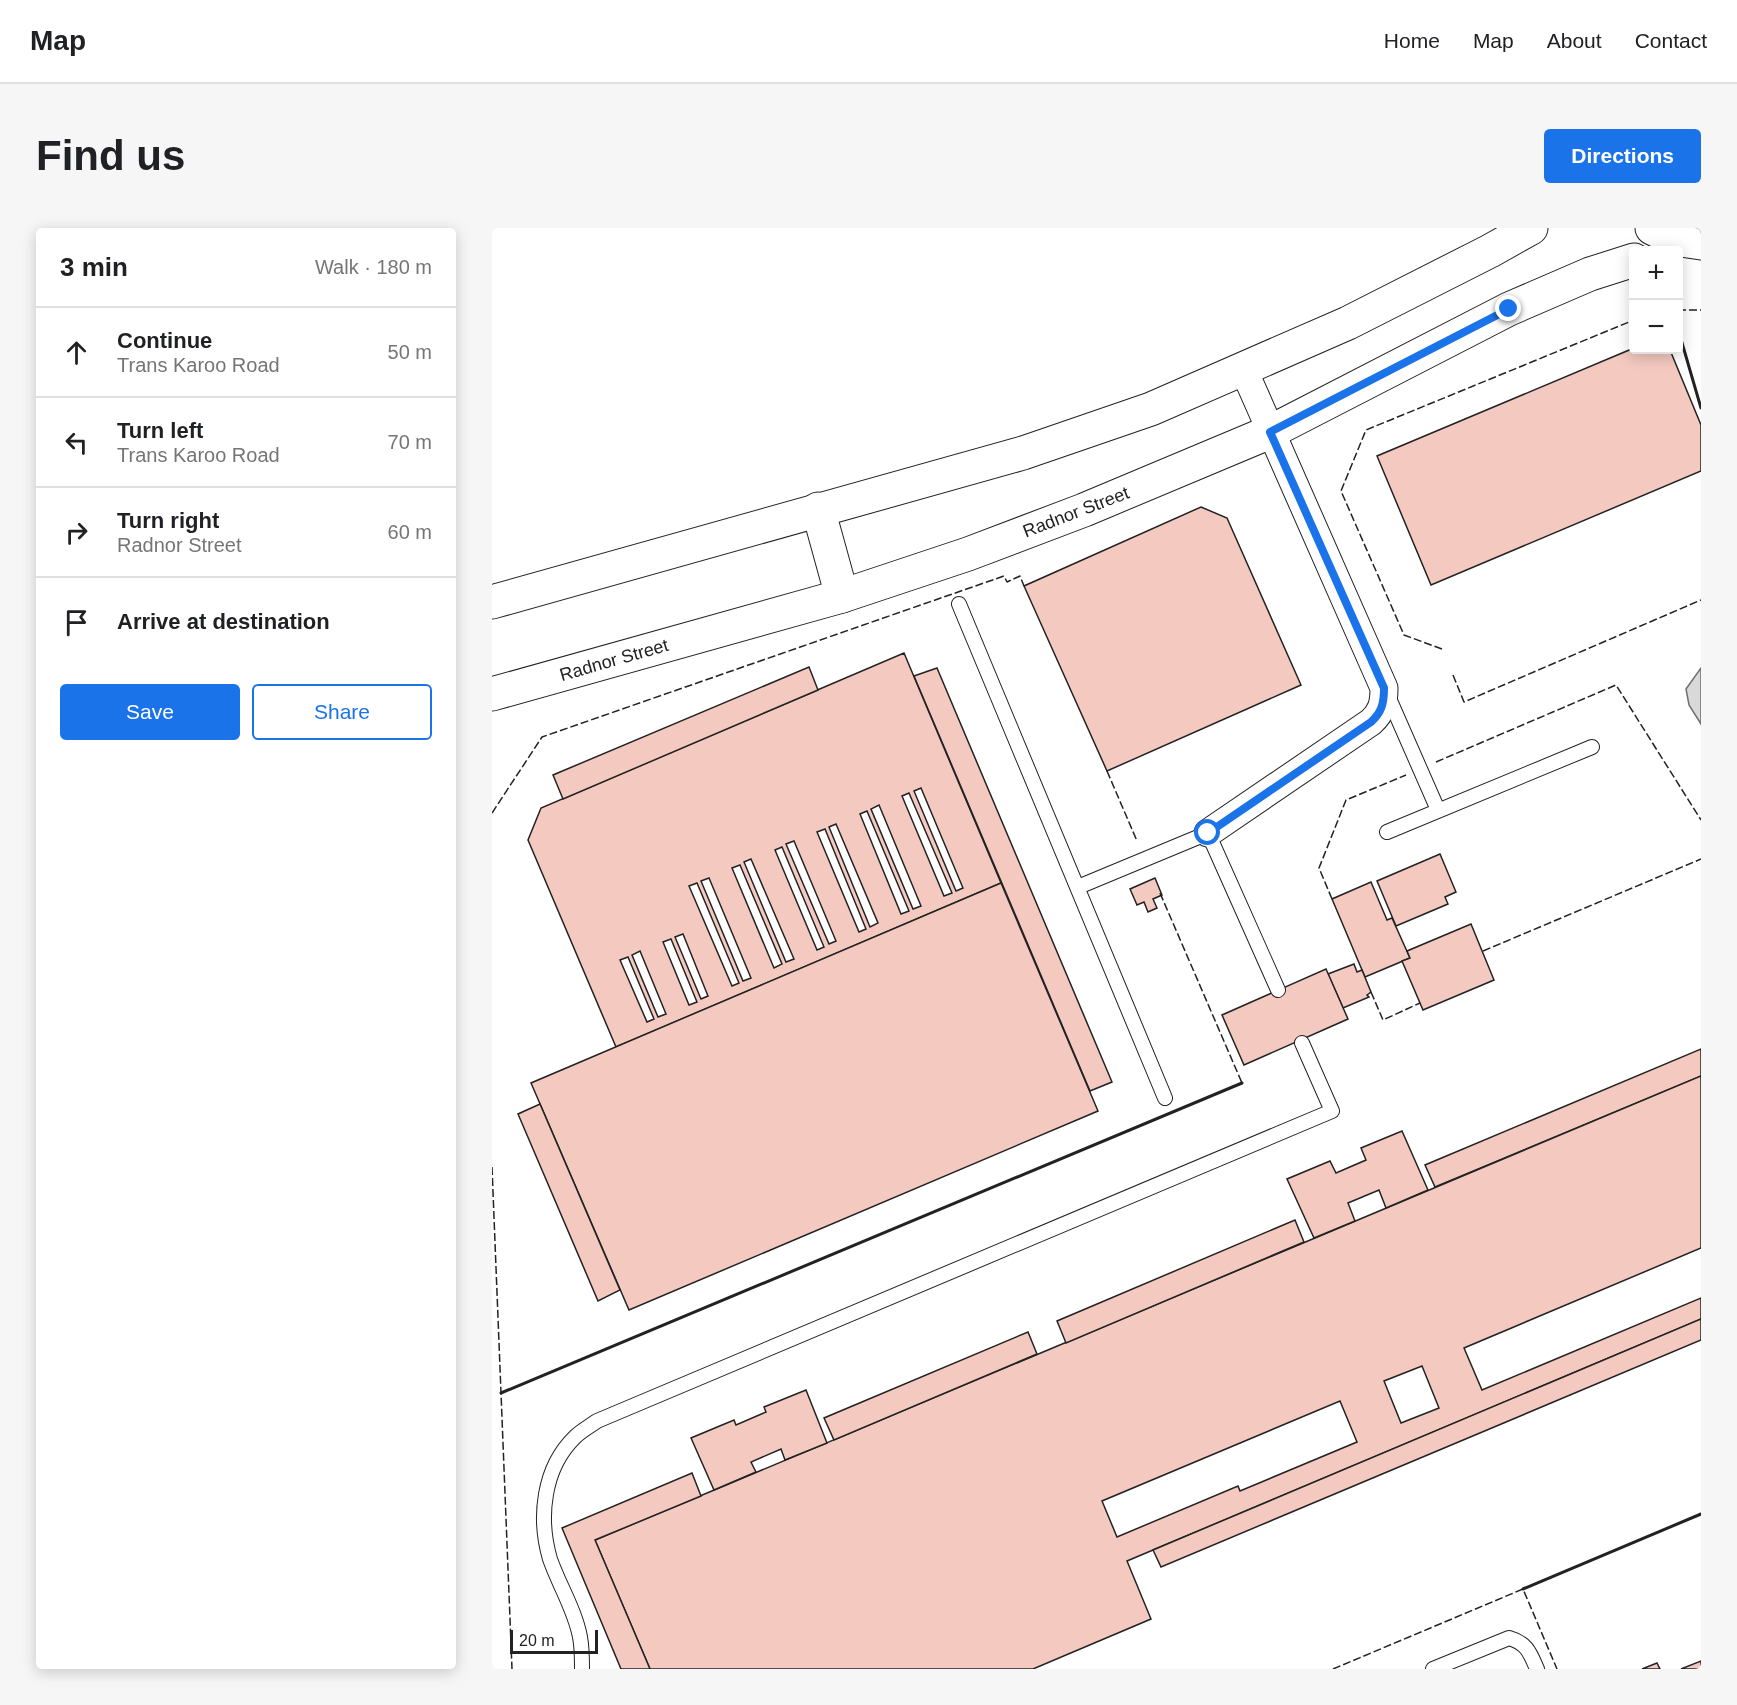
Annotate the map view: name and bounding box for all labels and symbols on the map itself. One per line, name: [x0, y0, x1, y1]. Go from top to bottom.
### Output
route end: [1495, 295, 1521, 321]
street label: Radnor Street: [1020, 483, 1132, 541]
street label: Radnor Street: [557, 635, 671, 685]
route start: [1194, 819, 1220, 845]
scale bar: [510, 1627, 598, 1654]

